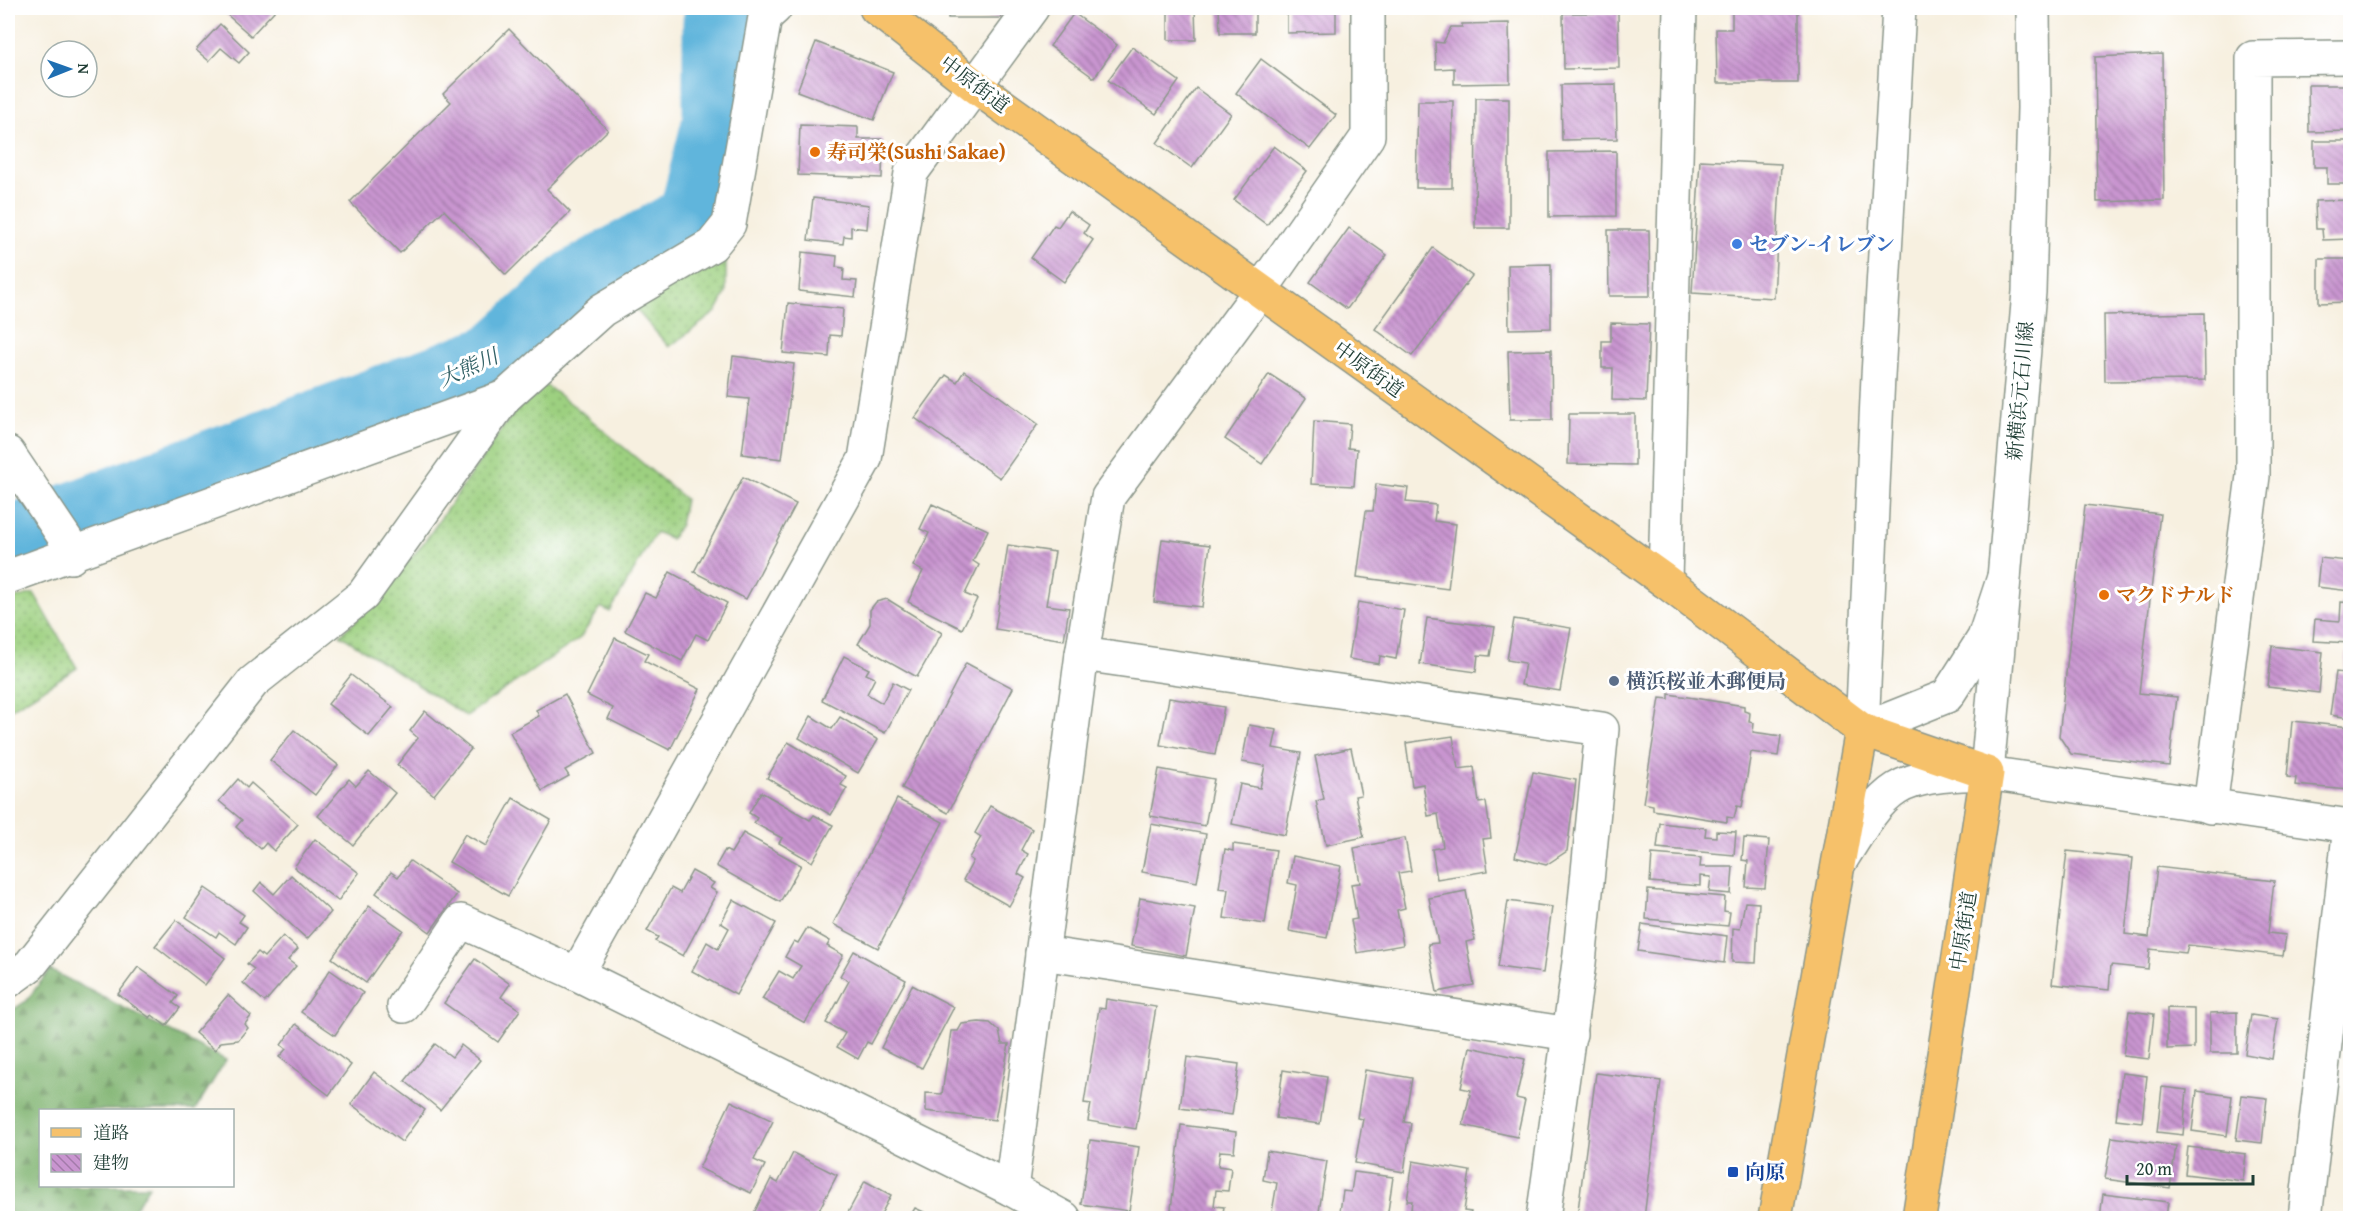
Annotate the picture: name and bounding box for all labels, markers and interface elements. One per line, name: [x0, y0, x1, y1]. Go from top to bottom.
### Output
north arrow: [39, 39, 99, 99]
street label: 中原街道: [935, 48, 1016, 119]
text: N: [72, 63, 96, 75]
place label: 寿司栄(Sushi Sakae): [827, 137, 1006, 166]
marker: 寿司栄(Sushi Sakae): [808, 145, 822, 159]
place label: セブン-イレブン: [1749, 229, 1895, 258]
marker: セブン-イレブン: [1730, 237, 1744, 251]
street label: 新横浜元石川線: [1999, 320, 2040, 462]
street label: 中原街道: [1328, 333, 1410, 404]
water label: 大熊川: [433, 340, 505, 395]
place label: マクドナルド: [2116, 580, 2235, 609]
marker: マクドナルド: [2097, 588, 2111, 602]
place label: 横浜桜並木郵便局: [1626, 666, 1786, 695]
marker: 横浜桜並木郵便局: [1607, 674, 1621, 688]
street label: 中原街道: [1942, 889, 1983, 973]
legend: [39, 1109, 234, 1187]
text: 道路: [93, 1119, 129, 1146]
scale bar: [2127, 1148, 2253, 1186]
text: 建物: [93, 1149, 129, 1176]
text: 20 m: [2136, 1155, 2172, 1182]
place label: 向原: [1745, 1157, 1785, 1186]
marker: 向原: [1726, 1165, 1740, 1179]

